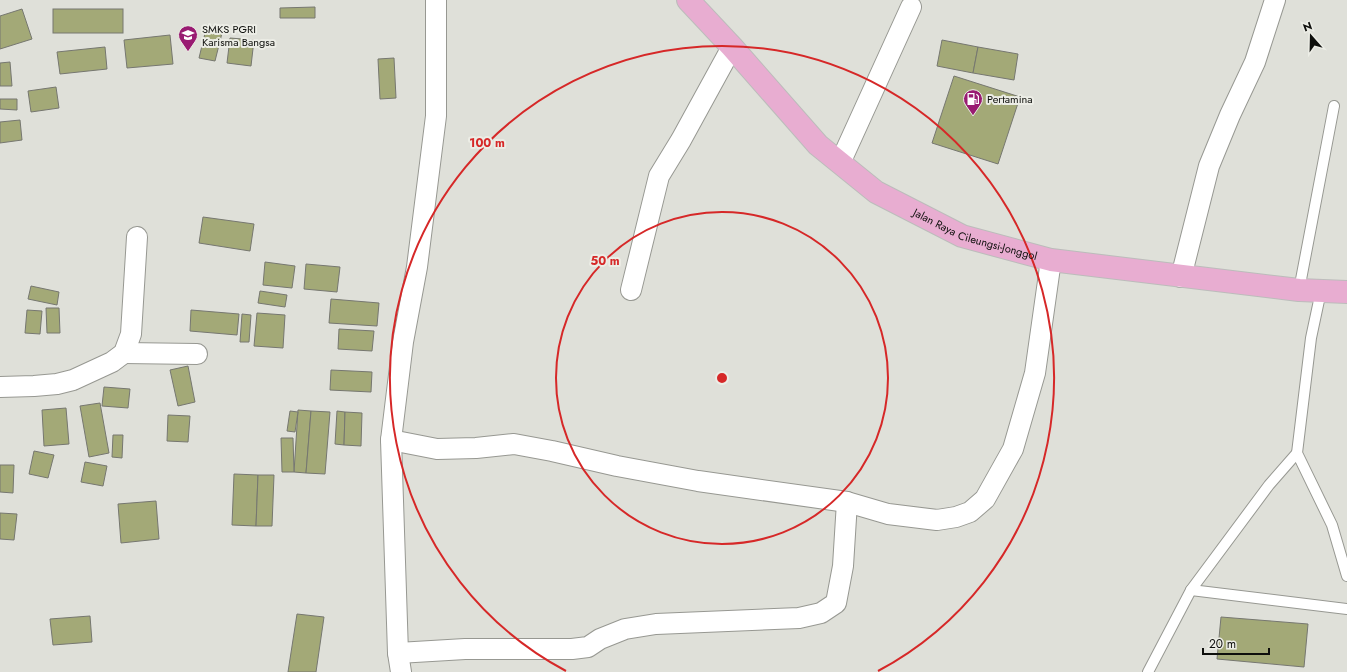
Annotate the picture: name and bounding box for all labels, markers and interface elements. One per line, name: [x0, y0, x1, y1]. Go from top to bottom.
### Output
north arrow: [1291, 16, 1331, 56]
text: N: [1301, 18, 1314, 36]
place label: SMKS PGRI Karisma Bangsa: [202, 21, 275, 50]
school or university icon: SMKS PGRI Karisma Bangsa: [177, 24, 199, 52]
fuel station icon: Pertamina: [962, 88, 984, 116]
place label: Pertamina: [987, 91, 1033, 107]
text: 100 m: [469, 134, 505, 152]
street label: Jalan Raya Cileungsi-Jonggol: [909, 204, 1039, 264]
text: 50 m: [590, 252, 620, 270]
centre of rings: [715, 371, 729, 385]
scale bar: [1203, 630, 1269, 656]
text: 20 m: [1209, 635, 1236, 653]

